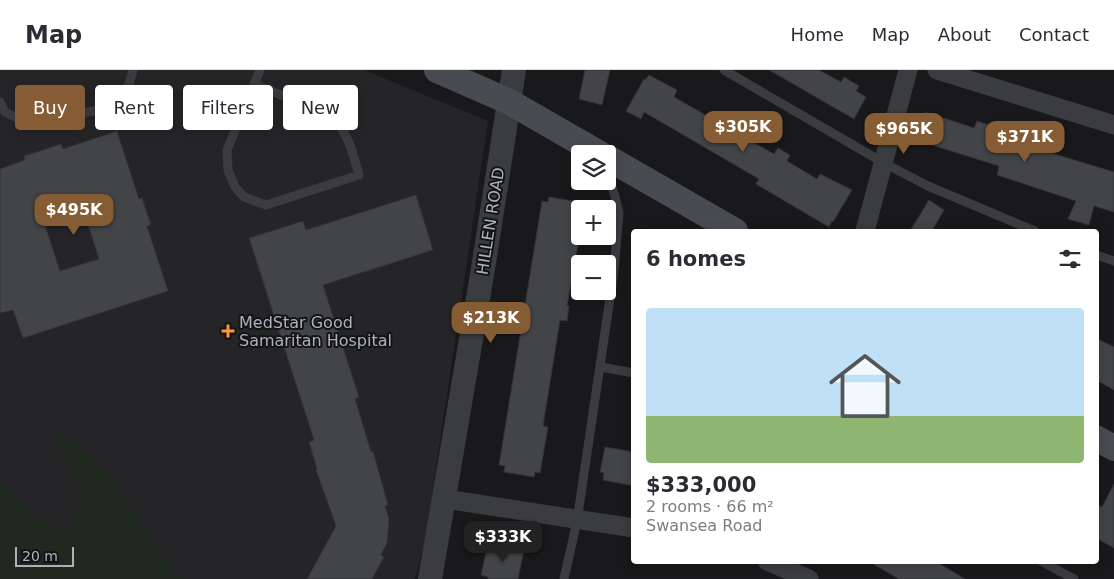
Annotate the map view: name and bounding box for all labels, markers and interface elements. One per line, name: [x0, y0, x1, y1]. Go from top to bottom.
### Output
text: Map: [25, 21, 82, 49]
text: Home: [791, 24, 844, 45]
text: Map: [872, 24, 910, 45]
text: About: [938, 24, 991, 45]
text: Contact: [1019, 24, 1089, 45]
chip: Buy: [15, 85, 85, 130]
chip: Rent: [95, 85, 173, 130]
chip: Filters: [183, 85, 273, 130]
chip: New: [283, 85, 358, 130]
pin: $305K: [708, 111, 778, 153]
pin: $965K: [869, 112, 939, 155]
text: $305K: [715, 117, 771, 136]
text: $965K: [876, 119, 932, 138]
pin: $371K: [990, 121, 1060, 163]
text: $371K: [997, 127, 1053, 146]
map controls: [571, 145, 616, 300]
button: layers: [571, 145, 616, 190]
street label: HILLEN ROAD: [473, 166, 508, 276]
pin: $495K: [39, 194, 109, 236]
text: $495K: [46, 200, 102, 219]
button: +: [571, 200, 616, 245]
icon: filters: [1056, 245, 1084, 273]
text: 6 homes: [646, 247, 746, 271]
button: −: [571, 255, 616, 300]
pin: $213K: [456, 302, 526, 344]
text: $213K: [463, 308, 519, 327]
place label: MedStar Good Samaritan Hospital: [239, 313, 392, 350]
marker: MedStar Good Samaritan Hospital: [221, 324, 235, 338]
icon: home: [820, 341, 910, 431]
text: $333,000: [646, 473, 756, 497]
text: 2 rooms · 66 m²: [646, 497, 774, 516]
text: Swansea Road: [646, 516, 762, 535]
pin: $333K: [468, 520, 538, 563]
text: $333K: [475, 527, 531, 546]
scale bar: [15, 544, 74, 567]
text: 20 m: [22, 548, 58, 564]

